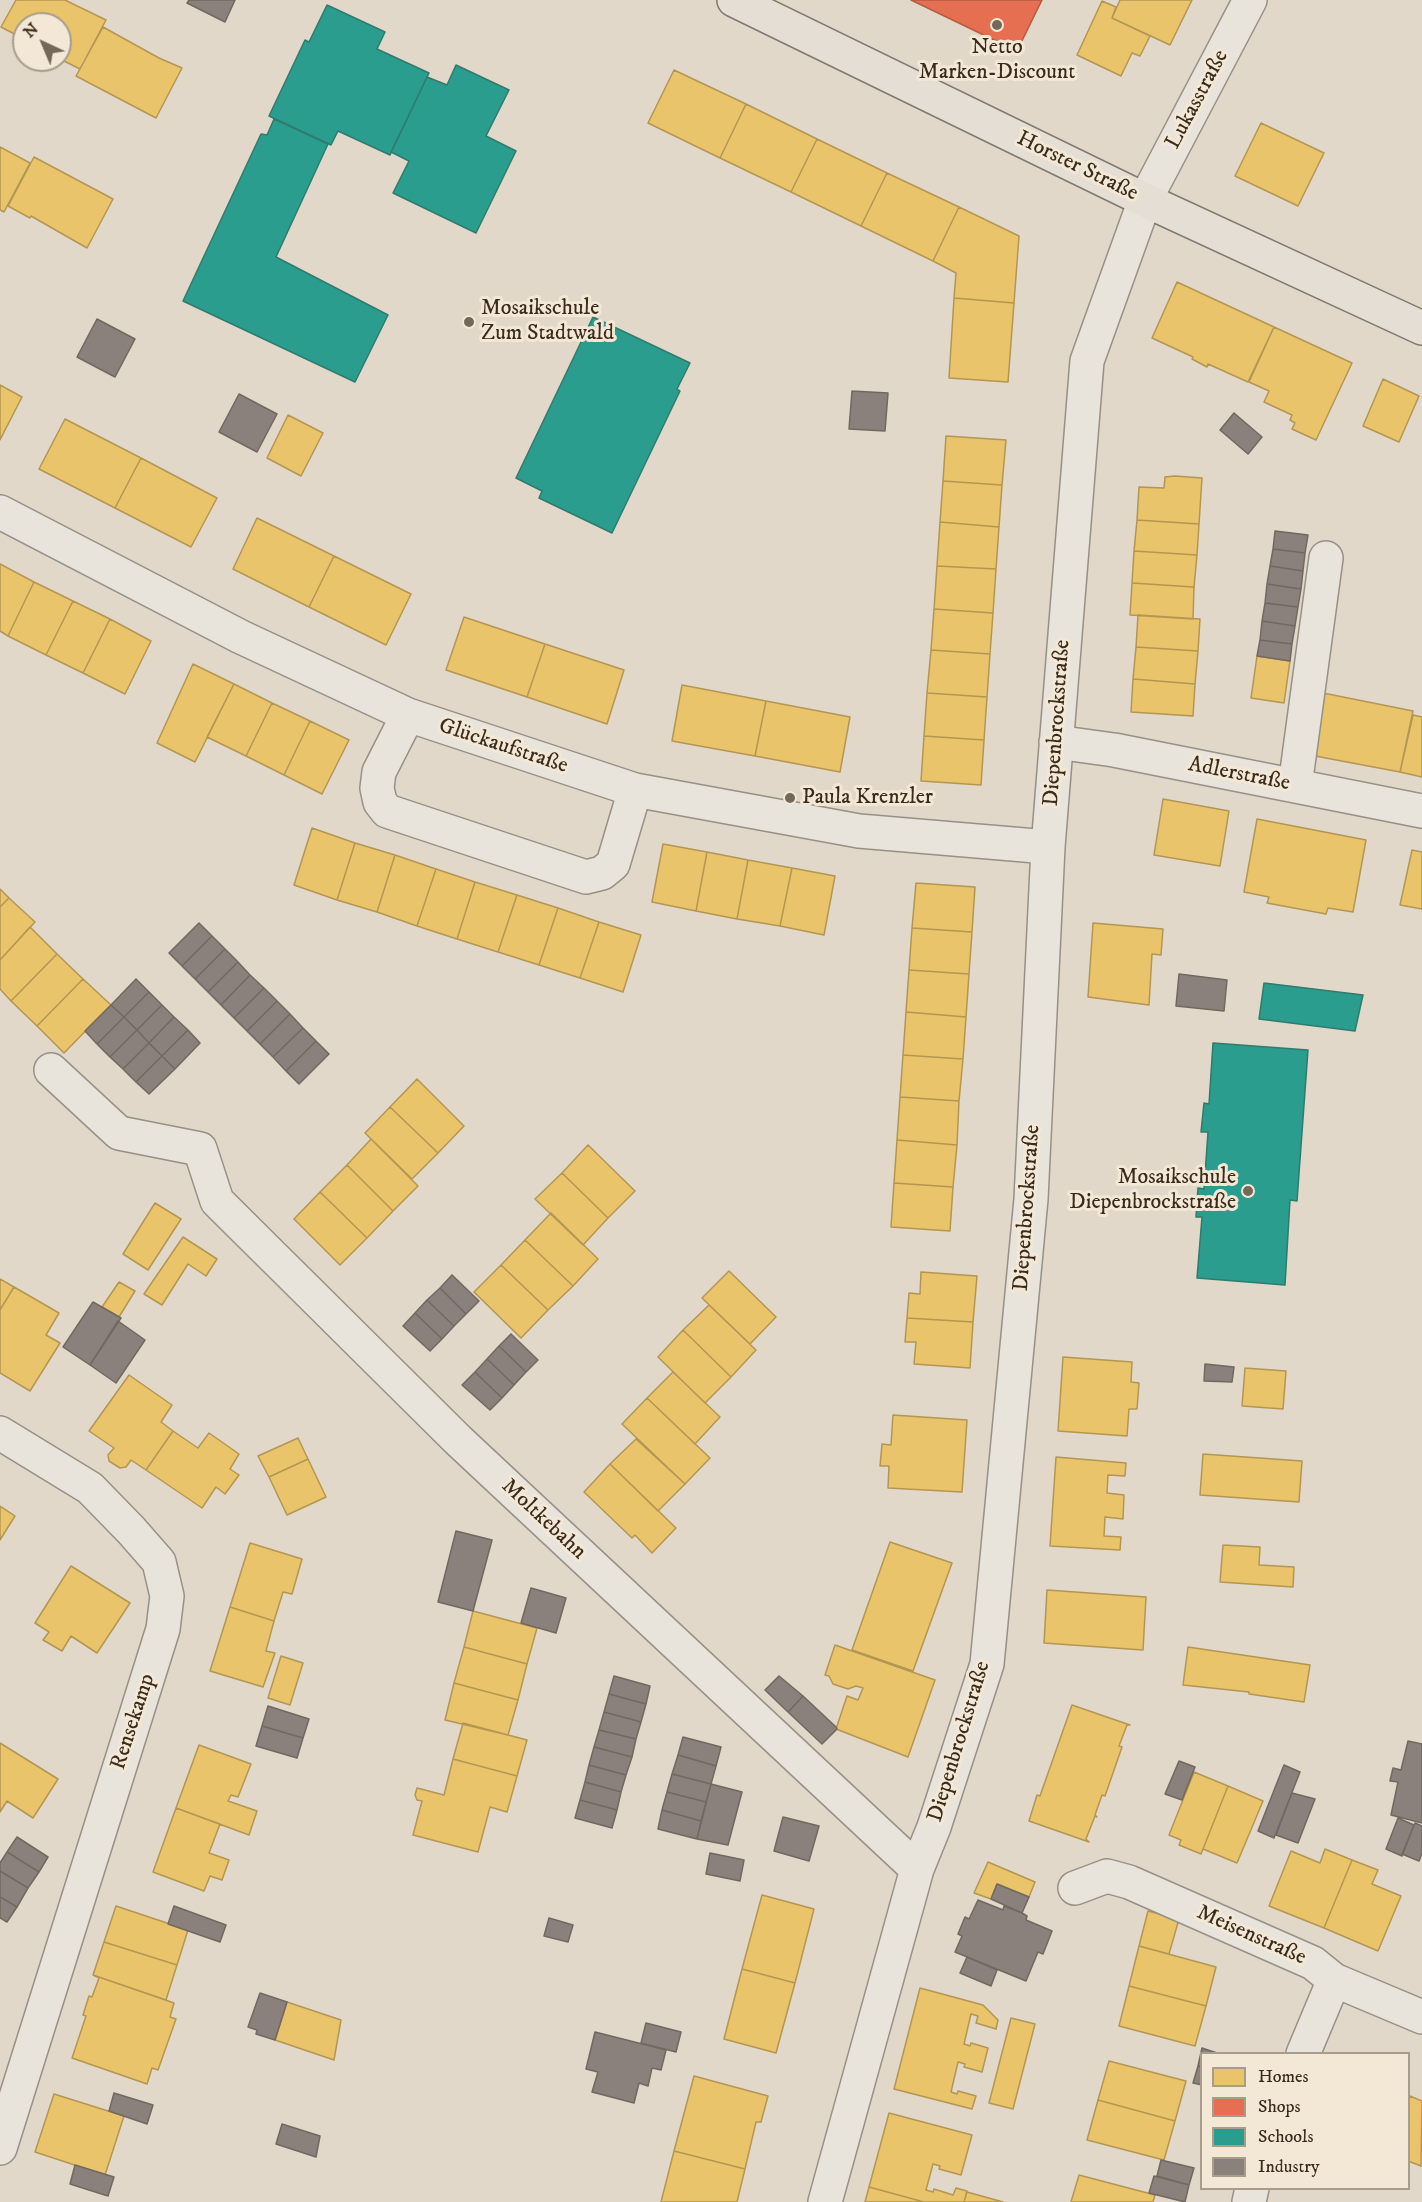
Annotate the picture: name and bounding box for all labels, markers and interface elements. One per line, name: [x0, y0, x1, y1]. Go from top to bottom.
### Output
north arrow: [12, 12, 72, 72]
marker: Netto Marken-Discount: [990, 18, 1004, 32]
text: N: [19, 19, 43, 42]
place label: Netto Marken-Discount: [919, 35, 1075, 86]
street label: Lukasstraße: [1161, 46, 1235, 154]
street label: Horster Straße: [1012, 126, 1142, 208]
place label: Mosaikschule Zum Stadtwald: [481, 296, 614, 348]
marker: Mosaikschule Zum Stadtwald: [462, 315, 476, 329]
street label: Diepenbrockstraße: [1039, 639, 1077, 807]
street label: Glückaufstraße: [435, 714, 571, 780]
street label: Adlerstraße: [1186, 752, 1292, 798]
place label: Paula Krenzler: [802, 785, 933, 811]
marker: Paula Krenzler: [783, 791, 797, 805]
street label: Diepenbrockstraße: [1009, 1124, 1047, 1292]
place label: Mosaikschule Diepenbrockstraße: [1069, 1165, 1236, 1216]
marker: Mosaikschule Diepenbrockstraße: [1241, 1184, 1255, 1198]
street label: Moltkebahn: [495, 1474, 591, 1566]
street label: Diepenbrockstraße: [923, 1658, 997, 1826]
street label: Rensekamp: [106, 1671, 162, 1773]
street label: Meisenstraße: [1192, 1900, 1310, 1972]
legend: [1200, 2052, 1410, 2190]
text: Homes: [1258, 2066, 1309, 2088]
text: Shops: [1258, 2096, 1301, 2118]
text: Schools: [1258, 2126, 1313, 2148]
text: Industry: [1258, 2156, 1319, 2178]

